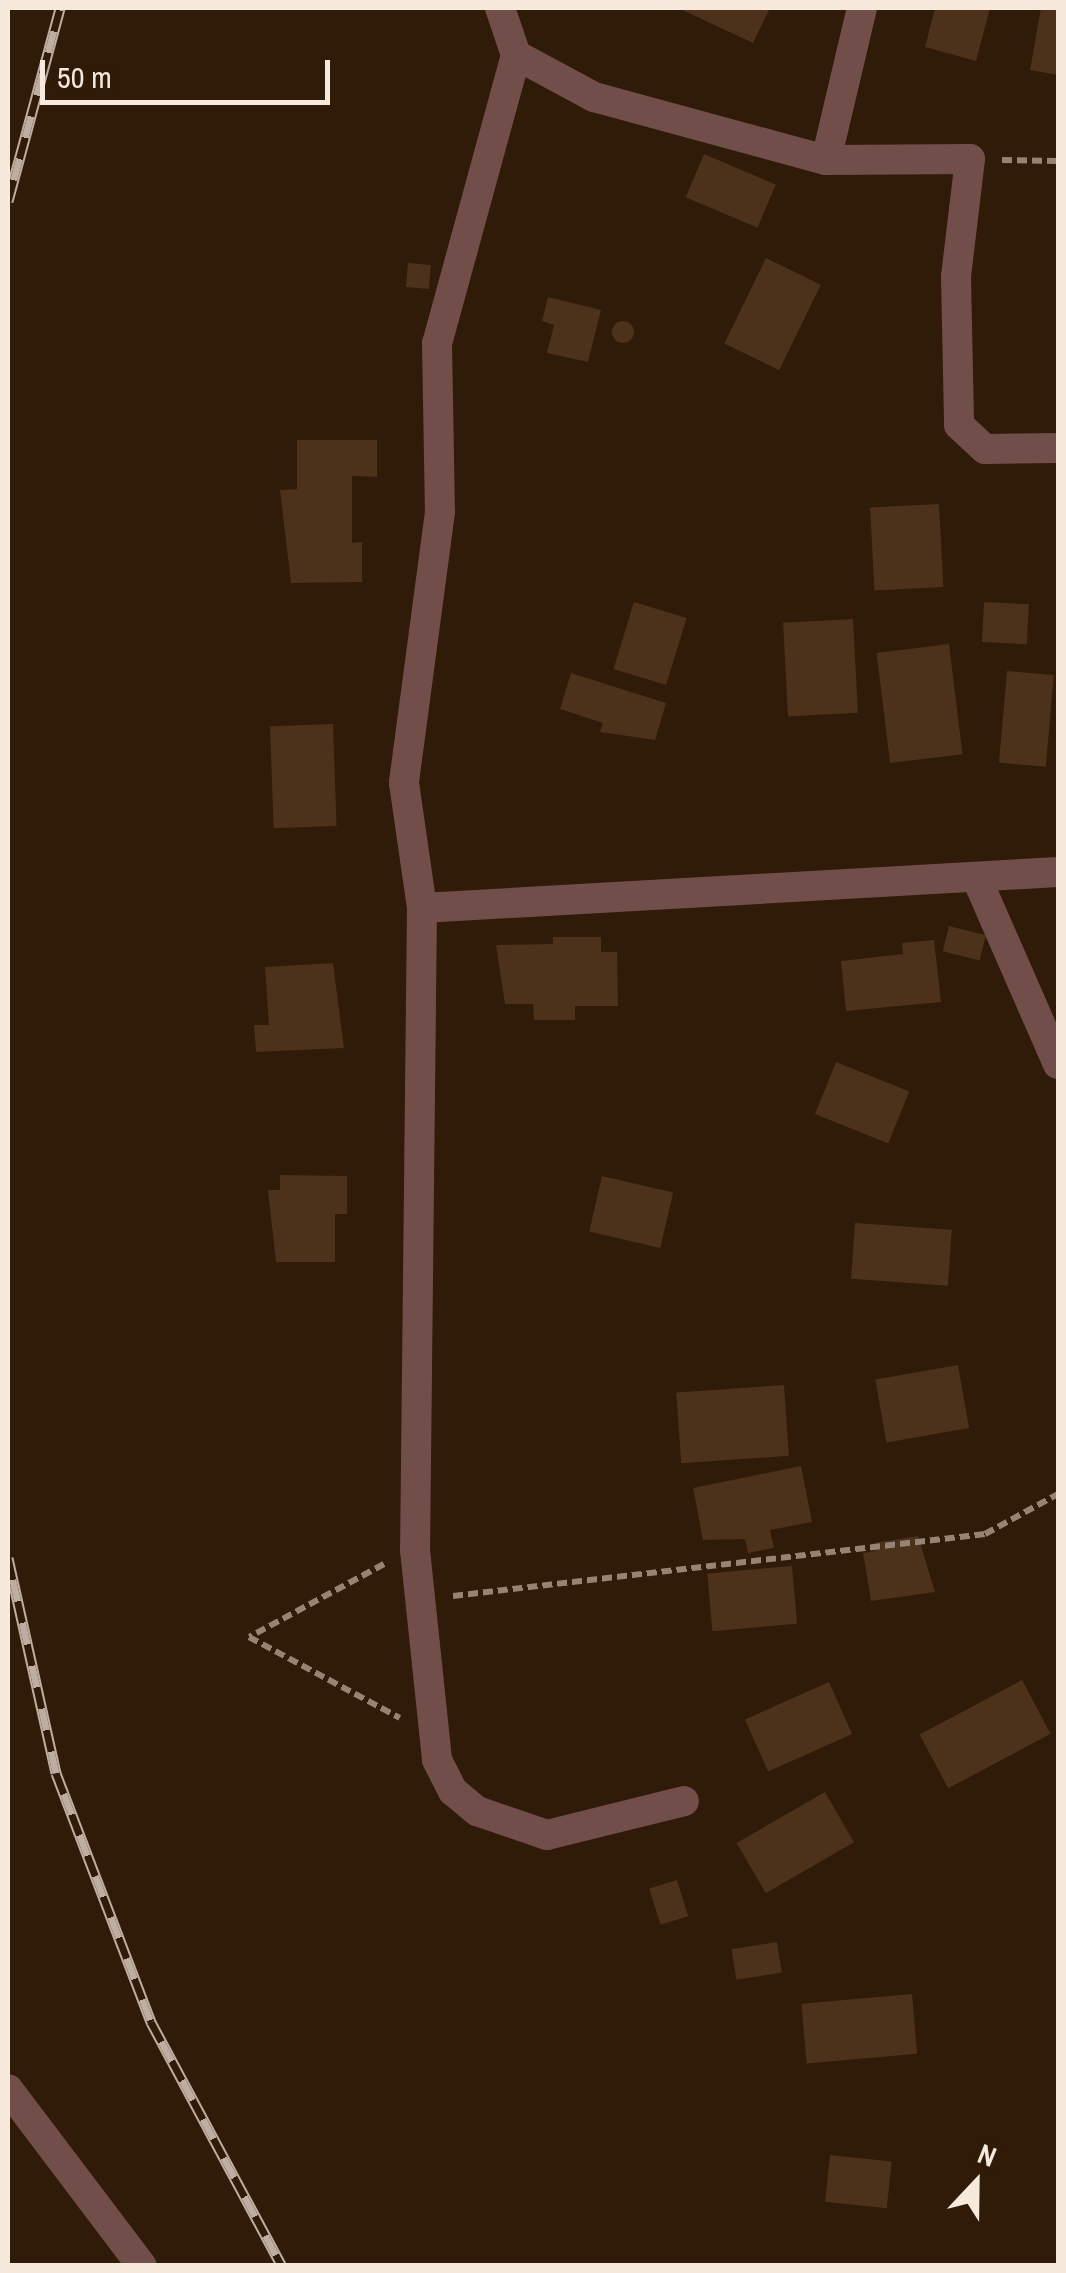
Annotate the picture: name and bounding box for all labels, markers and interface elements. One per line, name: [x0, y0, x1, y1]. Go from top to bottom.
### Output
scale bar: [45, 40, 335, 102]
text: 50 m: [57, 57, 112, 97]
north arrow: [926, 2133, 1026, 2233]
text: N: [972, 2134, 1002, 2176]

